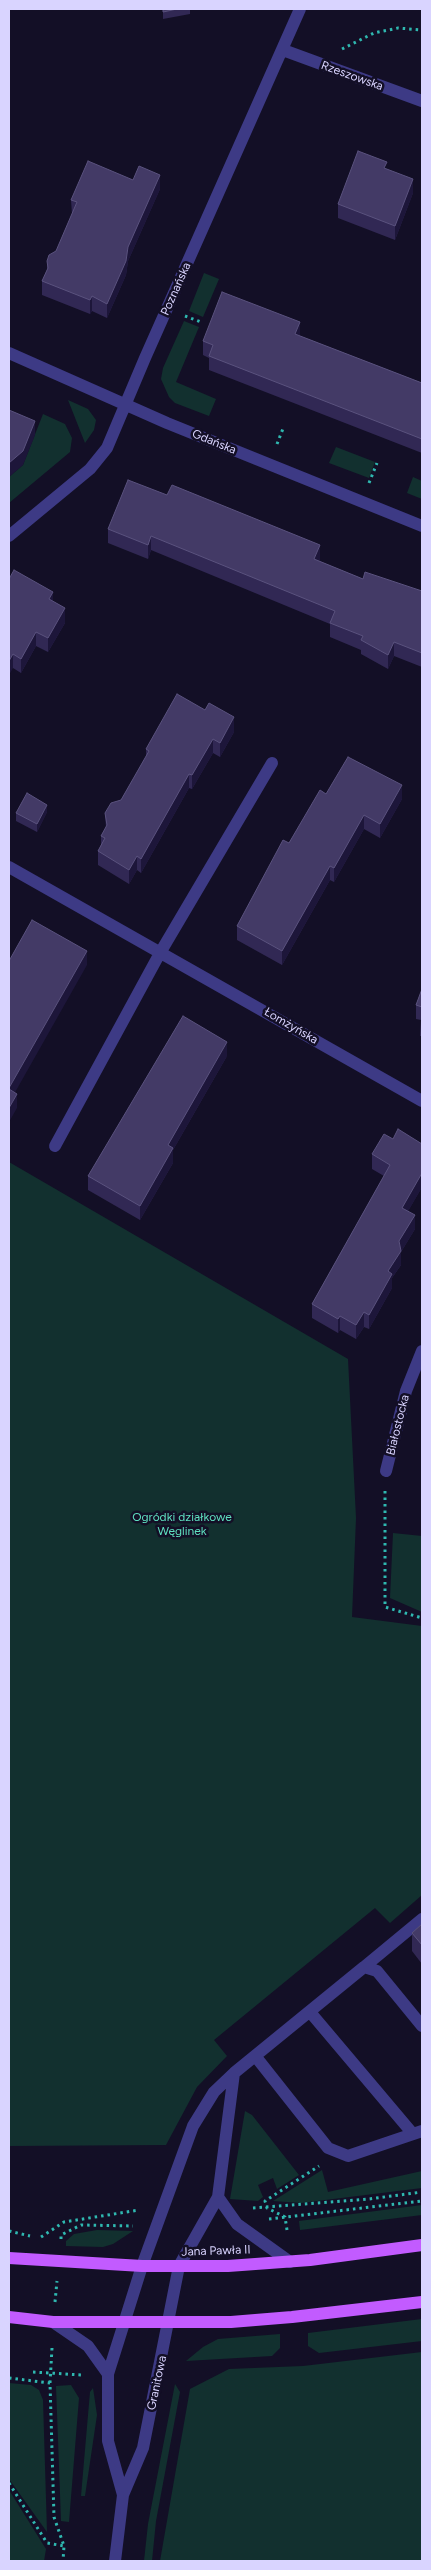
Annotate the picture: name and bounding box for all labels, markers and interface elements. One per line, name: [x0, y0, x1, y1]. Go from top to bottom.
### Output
street label: Rzeszowska: [319, 58, 385, 94]
street label: Poznańska: [158, 260, 194, 318]
street label: Gdańska: [190, 427, 238, 457]
street label: Łomżyńska: [262, 1005, 320, 1047]
street label: Białostocka: [384, 1393, 412, 1457]
park label: Ogródki działkowe Węglinek: [132, 1510, 232, 1538]
street label: Jana Pawła II: [181, 2243, 251, 2259]
street label: Granitowa: [144, 2354, 170, 2412]

